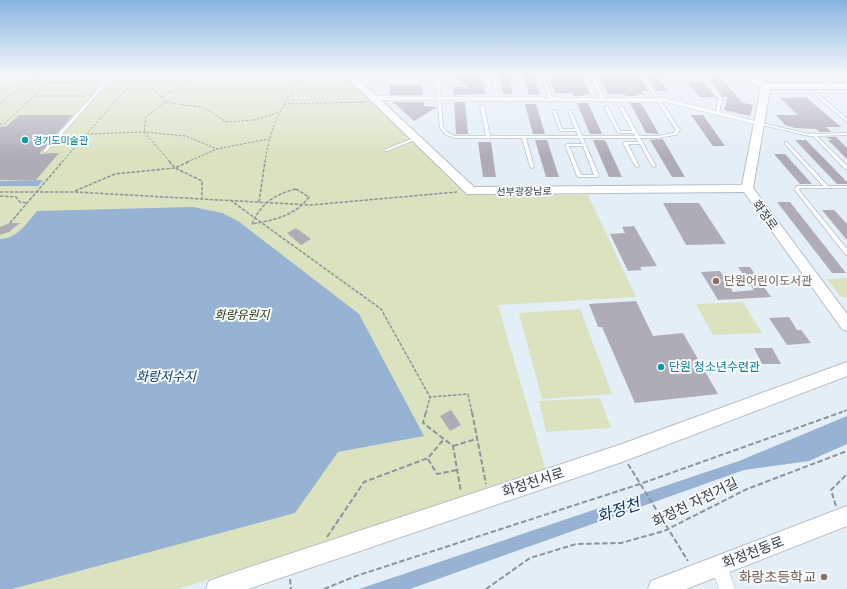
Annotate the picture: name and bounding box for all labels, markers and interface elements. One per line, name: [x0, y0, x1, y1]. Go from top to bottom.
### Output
place label: 경기도미술관: [33, 134, 89, 147]
marker: 경기도미술관: [20, 135, 30, 145]
street label: 선부광장남로: [496, 185, 552, 198]
street label: 화정로: [750, 197, 781, 233]
place label: 단원어린이도서관: [724, 273, 812, 288]
marker: 단원어린이도서관: [711, 276, 721, 286]
park label: 화랑유원지: [214, 307, 271, 322]
place label: 단원 청소년수련관: [669, 359, 760, 374]
marker: 단원 청소년수련관: [656, 362, 666, 372]
water label: 화랑저수지: [136, 368, 197, 385]
street label: 화정천서로: [500, 463, 567, 501]
street label: 화정천 자전거길: [649, 473, 741, 531]
water label: 화정천: [594, 493, 644, 527]
street label: 화정천동로: [720, 532, 786, 572]
place label: 화랑초등학교: [739, 568, 816, 586]
marker: 화랑초등학교: [819, 572, 829, 582]

